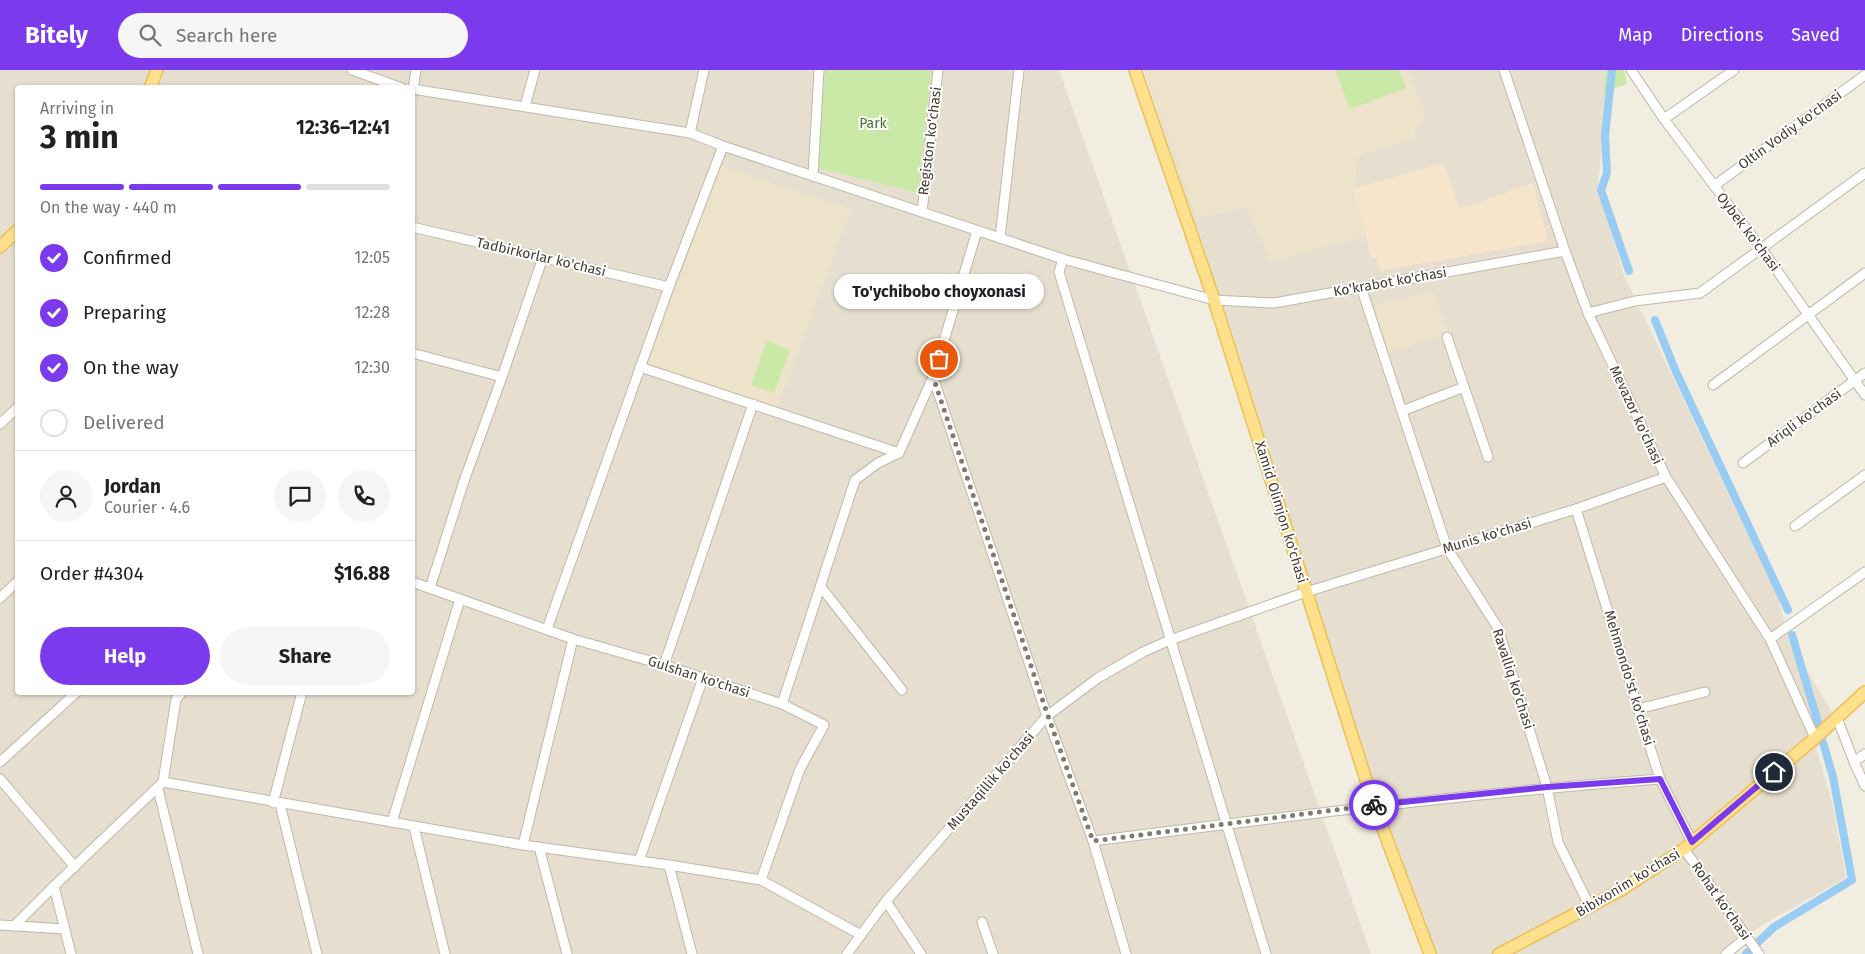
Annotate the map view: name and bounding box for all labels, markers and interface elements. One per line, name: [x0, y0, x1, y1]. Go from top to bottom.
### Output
search box: [118, 13, 468, 58]
text: Bitely: [25, 21, 88, 49]
icon: search: [136, 21, 164, 49]
text: Search here: [176, 24, 277, 47]
text: Map: [1618, 24, 1653, 46]
text: Directions: [1681, 24, 1763, 46]
text: Saved: [1791, 24, 1840, 46]
street label: Registon ko'chasi: [915, 86, 945, 196]
street label: Oltin Vodiy ko'chasi: [1735, 87, 1845, 173]
text: Arriving in: [40, 99, 114, 118]
park label: Park: [859, 115, 888, 132]
text: 12:36–12:41: [296, 116, 390, 139]
text: 3 min: [40, 118, 119, 156]
street label: Oybek ko'chasi: [1713, 189, 1783, 275]
text: On the way · 440 m: [40, 198, 177, 217]
street label: Tadbirkorlar ko'chasi: [475, 234, 607, 280]
icon: check: [40, 244, 68, 272]
text: Confirmed: [83, 246, 172, 269]
text: 12:05: [354, 248, 390, 267]
street label: Ko'krabot ko'chasi: [1332, 264, 1448, 300]
callout: To'ychibobo choyxonasi: [834, 274, 1044, 309]
text: To'ychibobo choyxonasi: [852, 282, 1026, 301]
icon: check: [40, 299, 68, 327]
text: Preparing: [83, 301, 166, 324]
text: 12:28: [355, 303, 390, 322]
pin: [918, 338, 960, 380]
icon: bag: [925, 345, 953, 373]
icon: check: [40, 354, 68, 382]
text: On the way: [83, 356, 179, 379]
text: 12:30: [354, 358, 390, 377]
street label: Mevazor ko'chasi: [1606, 363, 1666, 467]
street label: Ariqli ko'chasi: [1763, 385, 1845, 451]
text: Delivered: [83, 411, 165, 434]
street label: Xamid Olimjon ko'chasi: [1251, 439, 1311, 585]
button: person: [40, 470, 92, 522]
button: chat: [274, 470, 326, 522]
button: phone: [338, 470, 390, 522]
text: Jordan: [104, 475, 161, 498]
text: Courier · 4.6: [104, 498, 190, 517]
street label: Munis ko'chasi: [1440, 514, 1534, 558]
text: Order #4304: [40, 562, 144, 585]
text: $16.88: [334, 562, 390, 585]
street label: Mehmondo'st ko'chasi: [1600, 608, 1658, 748]
street label: Ravalliq ko'chasi: [1489, 626, 1537, 732]
button: Help: [40, 627, 210, 685]
button: Share: [220, 627, 390, 685]
street label: Gulshan ko'chasi: [646, 653, 752, 701]
street label: Mustaqillik ko'chasi: [944, 728, 1038, 834]
pin: [1753, 751, 1795, 793]
icon: home: [1760, 758, 1788, 786]
courier: [1349, 780, 1399, 830]
icon: bike: [1360, 791, 1388, 819]
street label: Bibixonim ko'chasi: [1573, 845, 1683, 921]
street label: Rohat ko'chasi: [1688, 858, 1754, 944]

